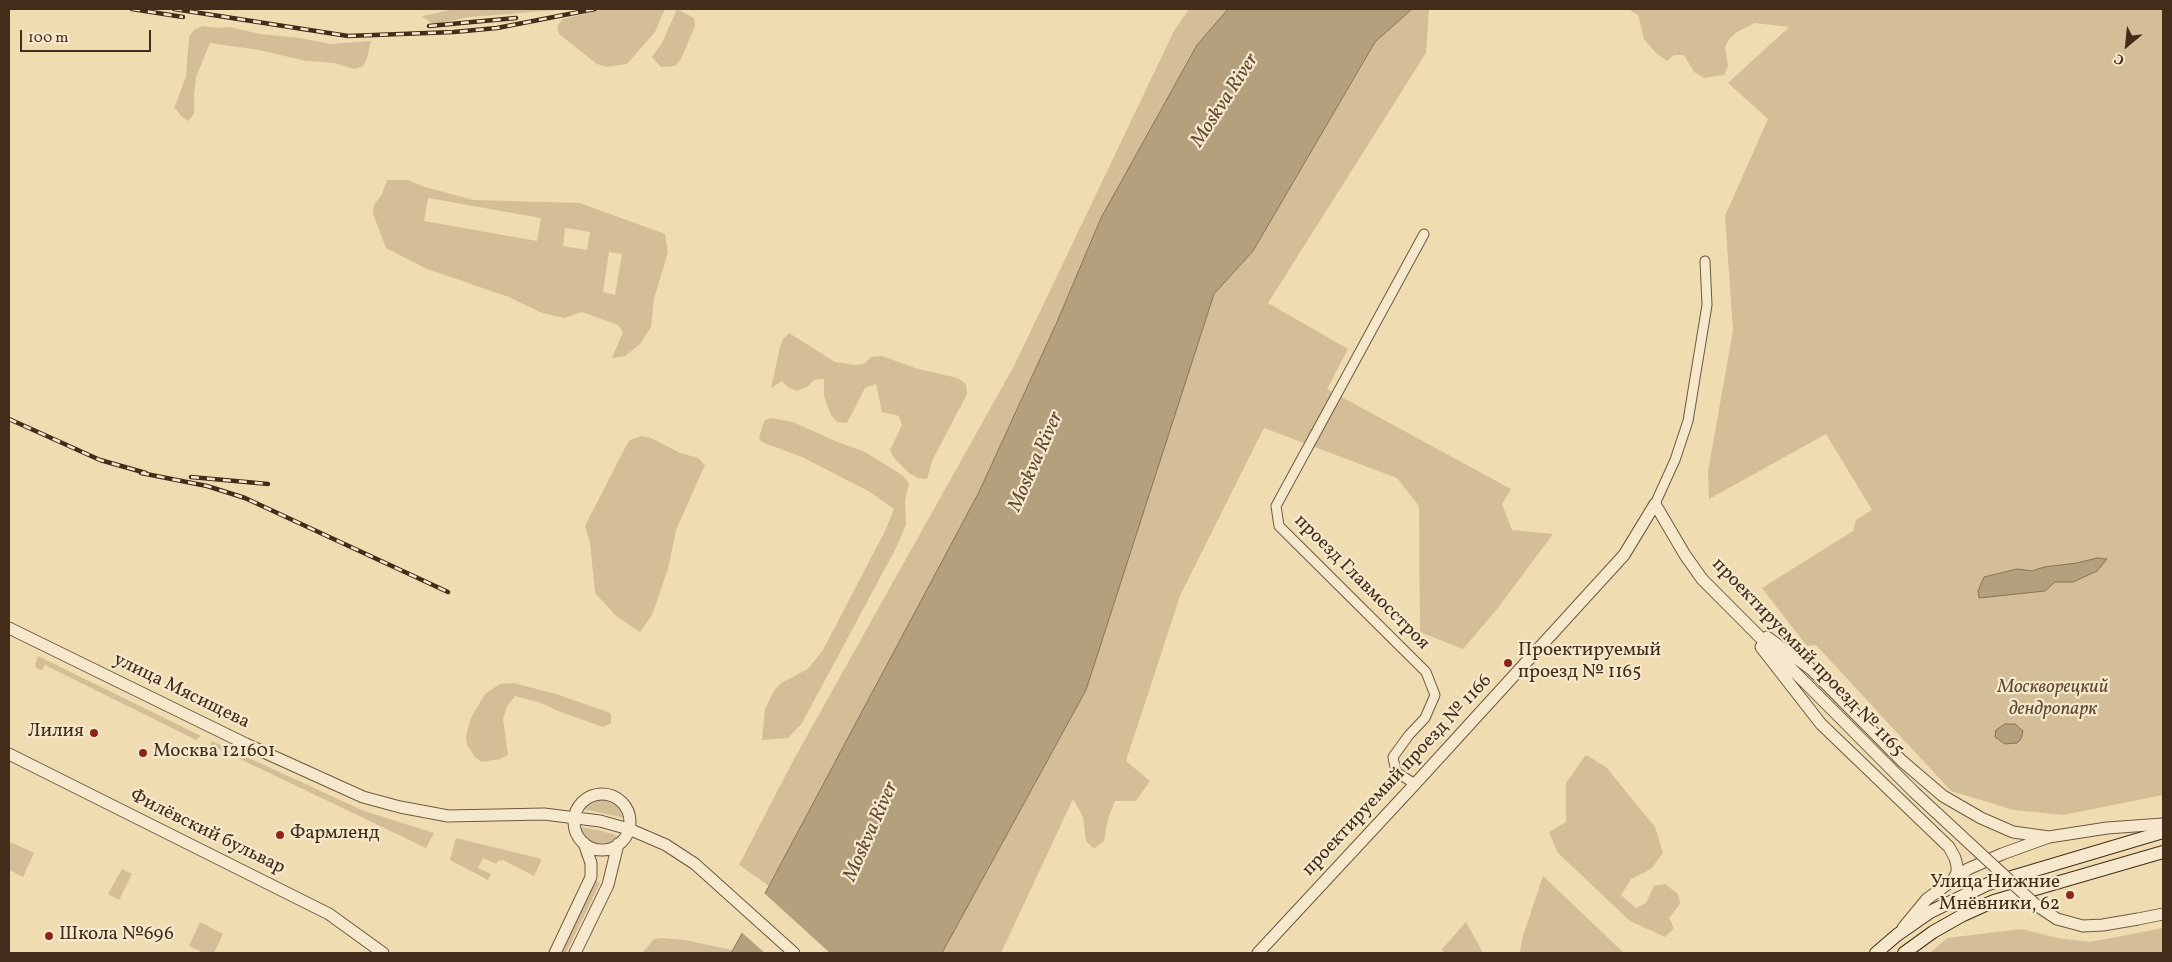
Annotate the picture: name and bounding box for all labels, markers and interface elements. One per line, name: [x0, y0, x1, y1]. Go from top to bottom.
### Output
scale bar: [22, 20, 154, 52]
north arrow: [2102, 20, 2152, 70]
text: 100 m: [28, 28, 68, 49]
text: С: [2111, 48, 2128, 69]
water label: Moskva River: [1187, 50, 1265, 152]
water label: Moskva River: [1004, 408, 1070, 516]
street label: проезд Главмосстроя: [1288, 510, 1434, 656]
street label: проектируемый проезд № 1165: [1706, 554, 1908, 762]
place label: Проектируемый проезд № 1165: [1518, 641, 1661, 685]
street label: улица Мясищева: [109, 649, 253, 735]
marker: Проектируемый проезд № 1165: [1502, 657, 1514, 669]
street label: проектируемый проезд № 1166: [1298, 670, 1498, 882]
park label: Москворецкий дендропарк: [1998, 678, 2108, 722]
place label: Лилия: [28, 722, 84, 744]
marker: Лилия: [88, 727, 100, 739]
place label: Москва 121601: [153, 742, 275, 764]
marker: Москва 121601: [137, 747, 149, 759]
water label: Moskva River: [839, 778, 905, 886]
street label: Филёвский бульвар: [126, 785, 288, 881]
place label: Фармленд: [290, 824, 380, 846]
marker: Фармленд: [274, 829, 286, 841]
place label: Улица Нижние Мнёвники, 62: [1930, 873, 2060, 917]
marker: Улица Нижние Мнёвники, 62: [2064, 889, 2076, 901]
place label: Школа №696: [59, 925, 174, 947]
marker: Школа №696: [43, 930, 55, 942]

